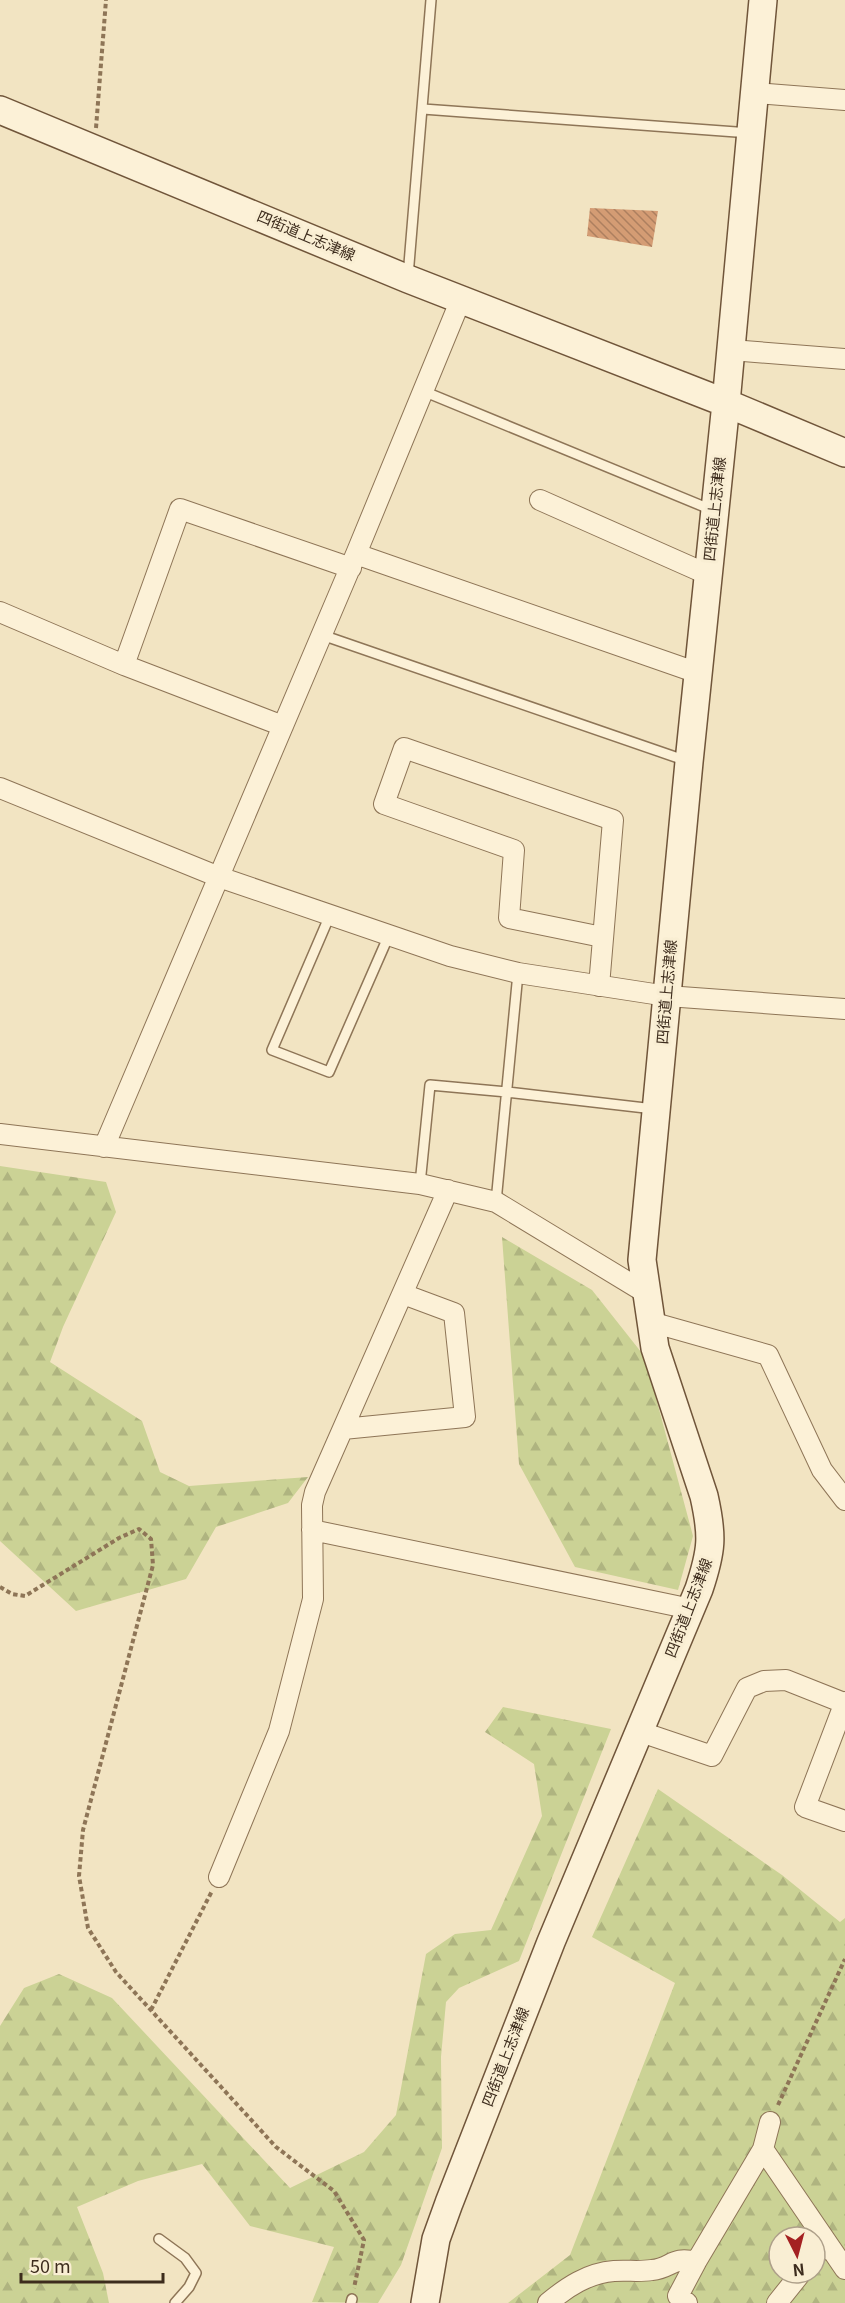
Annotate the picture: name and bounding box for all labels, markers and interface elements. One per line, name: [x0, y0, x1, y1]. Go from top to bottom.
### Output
street label: 四街道上志津線: [254, 204, 359, 265]
street label: 四街道上志津線: [698, 456, 729, 562]
street label: 四街道上志津線: [650, 939, 681, 1045]
street label: 四街道上志津線: [659, 1555, 716, 1660]
street label: 四街道上志津線: [476, 2004, 533, 2109]
north arrow: [767, 2225, 827, 2285]
scale bar: [21, 2246, 164, 2284]
text: 50 m: [30, 2252, 71, 2278]
text: N: [791, 2258, 806, 2283]

